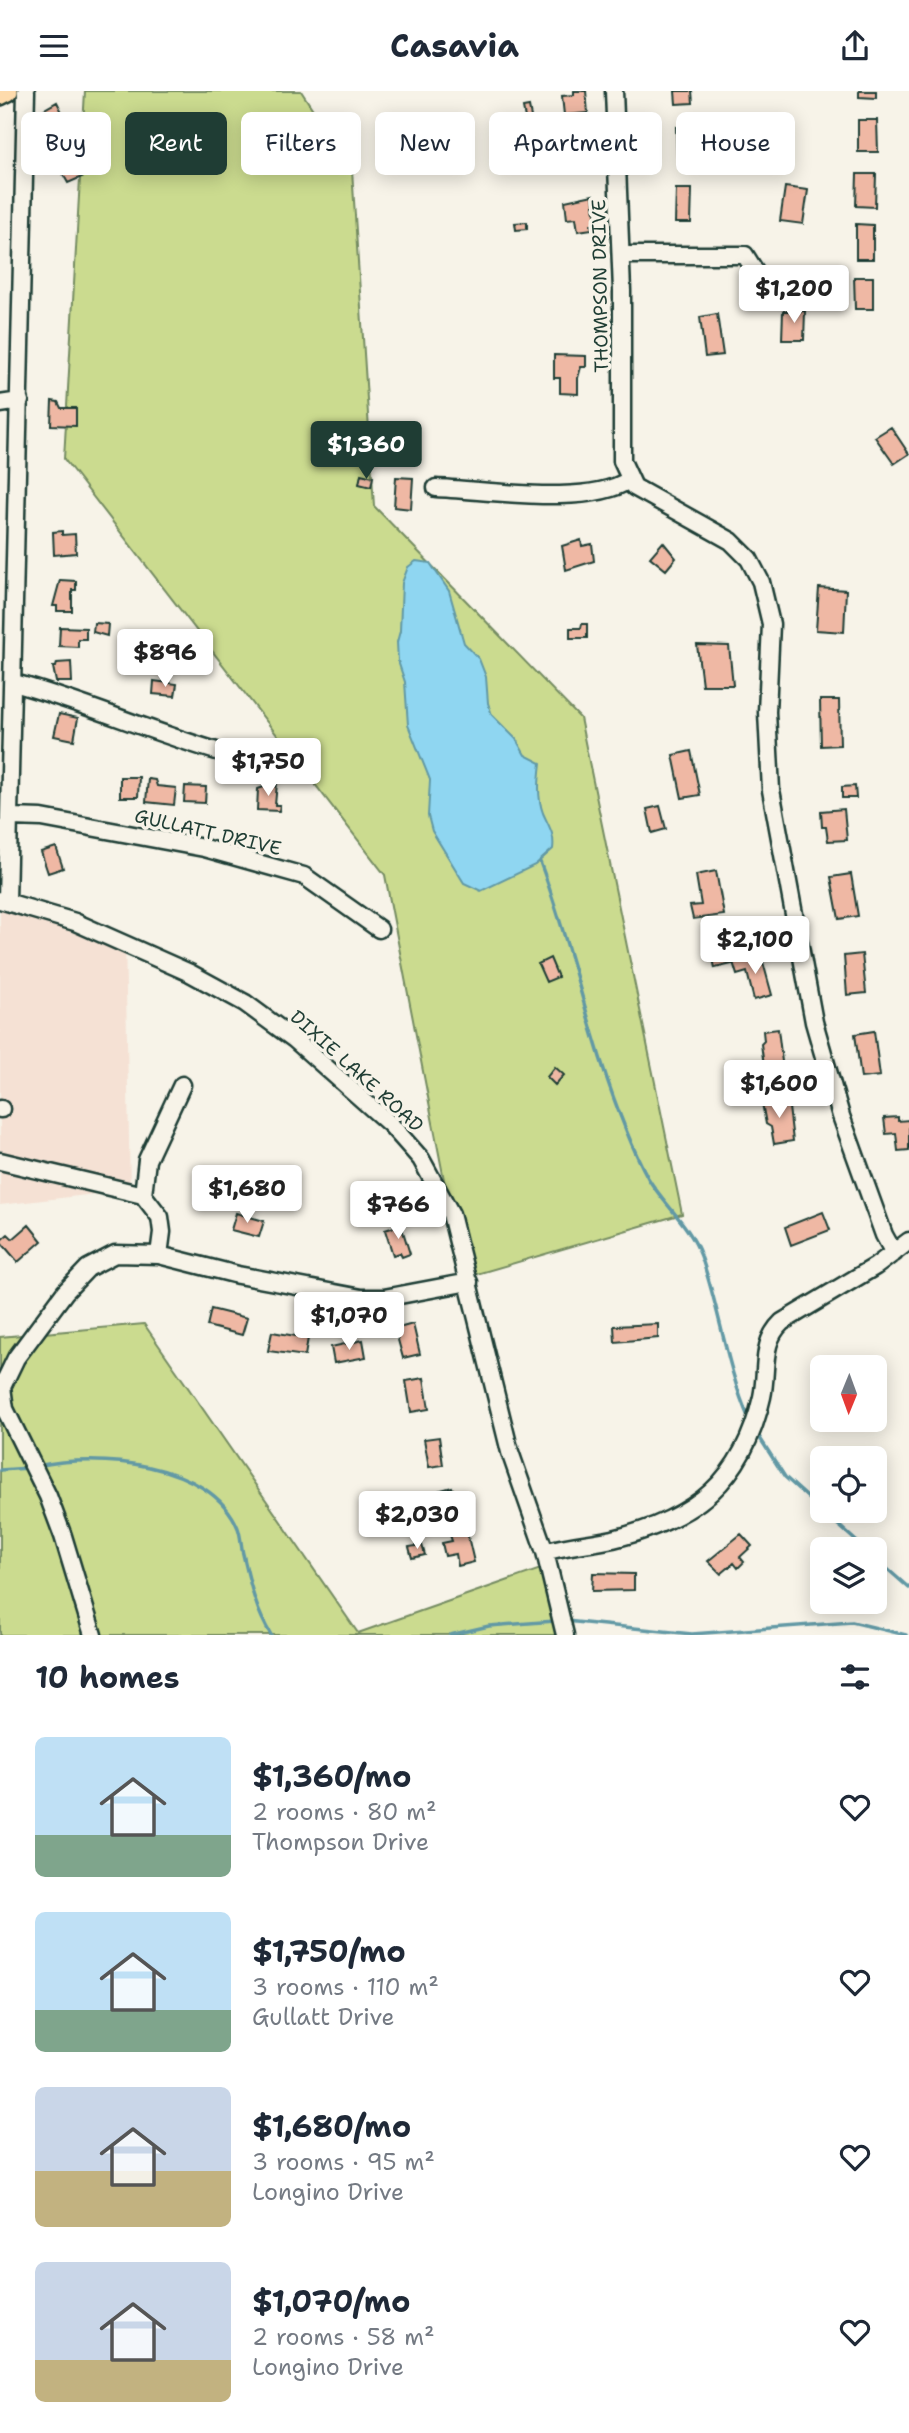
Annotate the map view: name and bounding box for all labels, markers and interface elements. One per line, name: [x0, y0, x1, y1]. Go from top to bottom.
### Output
text: Casavia: [390, 24, 519, 67]
icon: menu: [35, 27, 73, 65]
icon: share: [836, 27, 874, 65]
chip: Buy: [21, 112, 111, 175]
chip: Rent: [125, 112, 227, 175]
chip: Filters: [241, 112, 361, 175]
chip: New: [375, 112, 475, 175]
chip: Apartment: [489, 112, 662, 175]
chip: House: [676, 112, 795, 175]
street label: THOMPSON DRIVE: [586, 199, 614, 373]
pin: $1,200: [737, 265, 851, 325]
text: $1,200: [755, 273, 833, 303]
pin: $1,360: [309, 421, 423, 481]
text: $1,360: [327, 429, 405, 459]
pin: $896: [124, 629, 206, 689]
text: $896: [133, 637, 197, 667]
pin: $1,750: [211, 739, 325, 798]
text: $1,750: [231, 746, 305, 776]
street label: GULLATT DRIVE: [132, 803, 284, 861]
pin: $2,100: [698, 917, 812, 976]
text: $2,100: [716, 924, 794, 954]
street label: DIXIE LAKE ROAD: [285, 1004, 429, 1138]
pin: $1,600: [722, 1061, 836, 1120]
text: $1,600: [740, 1068, 818, 1098]
pin: $1,680: [190, 1165, 304, 1225]
text: $1,680: [208, 1173, 286, 1203]
pin: $766: [357, 1181, 439, 1241]
text: $766: [366, 1189, 430, 1219]
pin: $1,070: [292, 1293, 406, 1352]
text: $1,070: [310, 1300, 388, 1330]
north arrow: [810, 1355, 887, 1431]
map controls: [810, 1355, 887, 1614]
button: locate: [810, 1446, 887, 1523]
pin: $2,030: [360, 1491, 474, 1551]
text: $2,030: [375, 1499, 459, 1529]
button: layers: [810, 1537, 887, 1614]
text: 10 homes: [35, 1657, 180, 1698]
icon: filters: [836, 1658, 874, 1696]
text: $1,360/mo: [252, 1756, 412, 1797]
icon: home: [91, 1765, 175, 1849]
icon: heart: [836, 1788, 874, 1826]
text: 2 rooms · 80 m²: [252, 1797, 437, 1827]
text: Thompson Drive: [252, 1827, 429, 1857]
text: $1,750/mo: [252, 1931, 406, 1972]
icon: home: [91, 1940, 175, 2024]
icon: heart: [836, 1963, 874, 2001]
text: 3 rooms · 110 m²: [252, 1972, 439, 2002]
text: Gullatt Drive: [252, 2002, 395, 2032]
text: $1,680/mo: [252, 2106, 411, 2147]
icon: home: [91, 2115, 175, 2199]
icon: heart: [836, 2138, 874, 2176]
text: 3 rooms · 95 m²: [252, 2147, 435, 2177]
text: Longino Drive: [252, 2177, 404, 2207]
text: $1,070/mo: [252, 2281, 410, 2322]
icon: home: [91, 2290, 175, 2374]
icon: heart: [836, 2313, 874, 2351]
text: 2 rooms · 58 m²: [252, 2322, 435, 2352]
text: Longino Drive: [252, 2352, 404, 2382]

